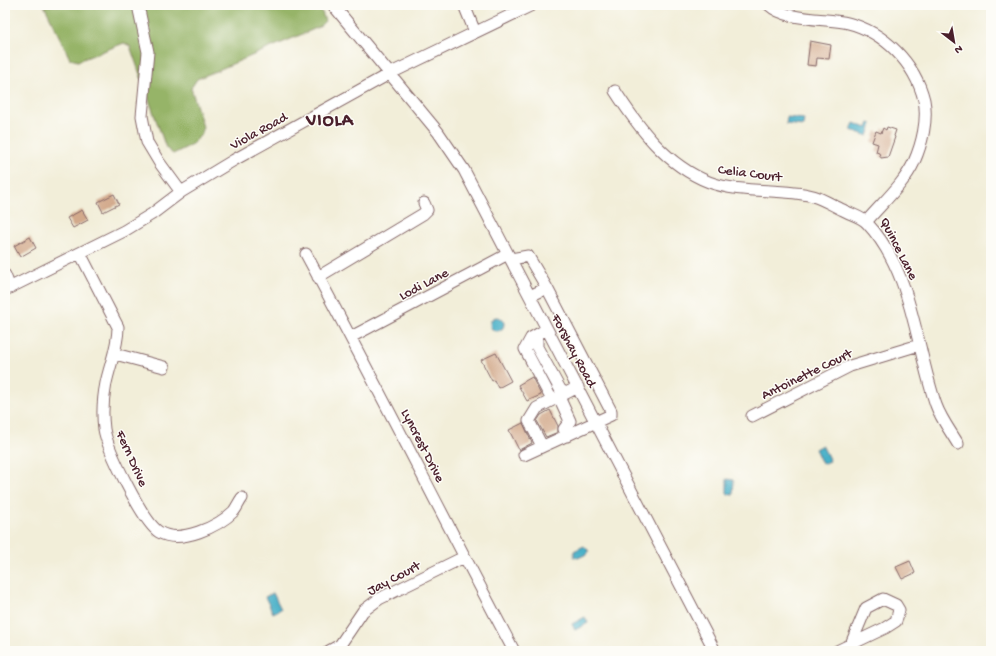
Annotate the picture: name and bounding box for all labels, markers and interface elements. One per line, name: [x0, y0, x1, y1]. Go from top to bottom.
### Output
north arrow: [934, 22, 974, 62]
text: N: [952, 42, 964, 56]
street label: Viola Road: [227, 109, 292, 155]
district label: VIOLA: [305, 111, 354, 132]
street label: Celia Court: [717, 162, 784, 187]
street label: Quince Lane: [875, 215, 921, 284]
street label: Lodi Lane: [396, 265, 453, 305]
street label: Forshay Road: [546, 311, 600, 392]
street label: Antoinette Court: [759, 345, 856, 405]
street label: Lyncrest Drive: [396, 406, 448, 486]
street label: Fern Drive: [110, 427, 151, 491]
street label: Jay Court: [365, 558, 425, 600]

